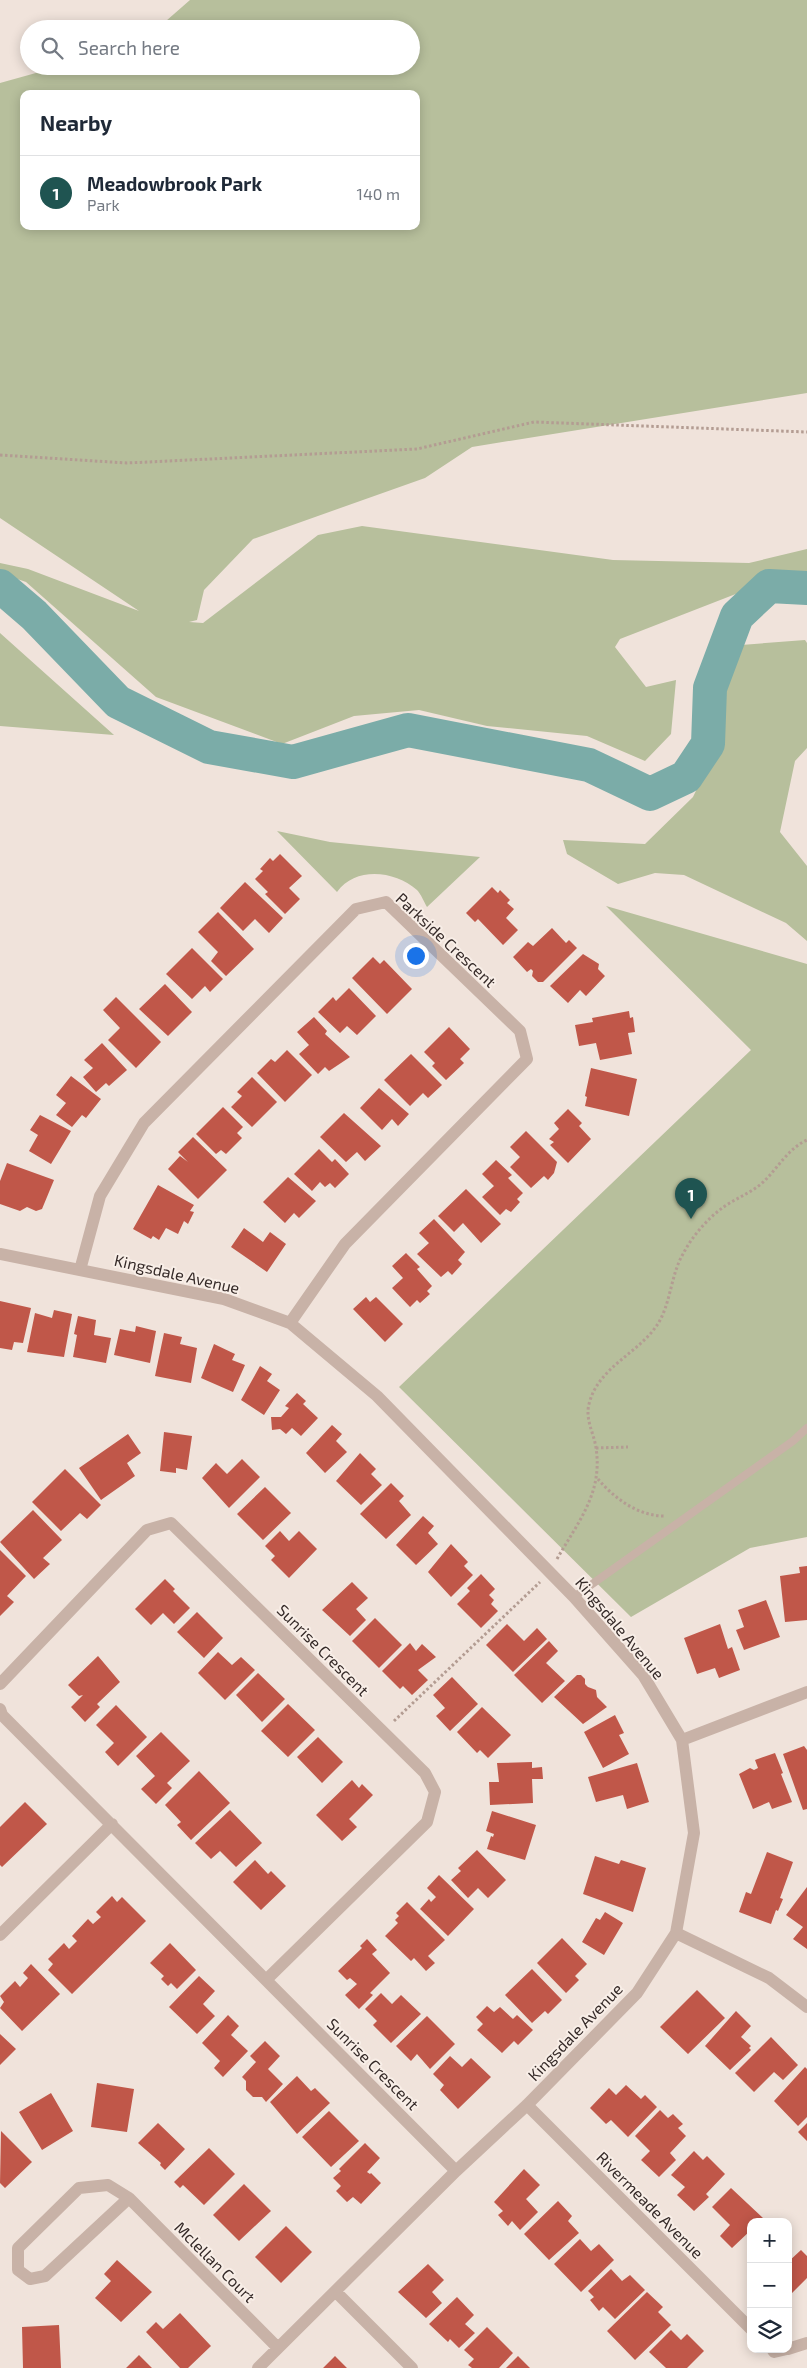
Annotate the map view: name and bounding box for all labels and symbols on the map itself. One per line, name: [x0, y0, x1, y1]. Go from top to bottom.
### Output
street label: Parkside Crescent: [392, 888, 500, 991]
your location: [403, 943, 429, 969]
pin: 1: [675, 1178, 707, 1219]
street label: Kingsdale Avenue: [113, 1250, 242, 1297]
street label: Kingsdale Avenue: [572, 1573, 669, 1683]
street label: Sunrise Crescent: [274, 1600, 373, 1699]
street label: Kingsdale Avenue: [523, 1979, 626, 2084]
street label: Sunrise Crescent: [324, 2014, 423, 2113]
street label: Rivermeade Avenue: [593, 2147, 708, 2262]
street label: Mclellan Court: [171, 2217, 260, 2306]

